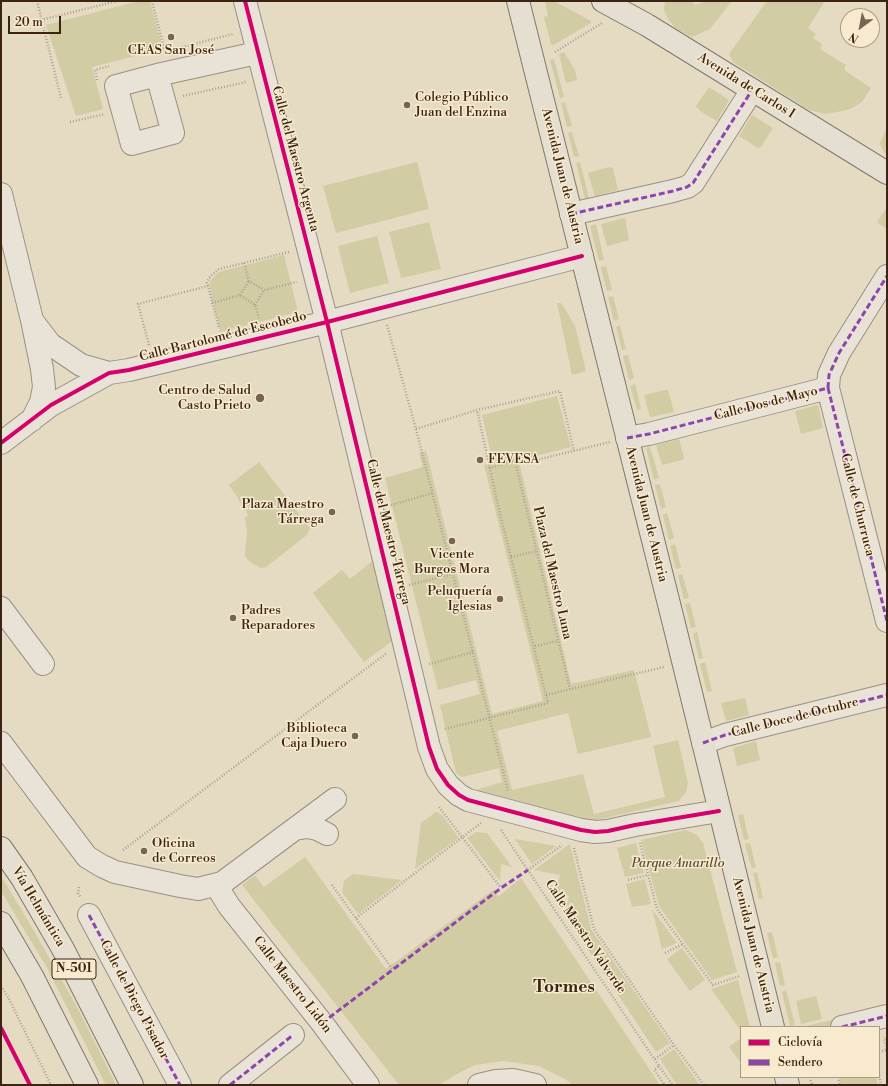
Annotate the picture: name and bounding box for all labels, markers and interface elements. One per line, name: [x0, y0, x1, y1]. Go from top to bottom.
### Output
scale bar: [10, 8, 63, 34]
north arrow: [840, 8, 880, 48]
text: 20 m: [15, 15, 43, 30]
text: N: [847, 29, 862, 46]
marker: CEAS San José: [166, 32, 176, 42]
place label: CEAS San José: [128, 43, 214, 59]
street label: Avenida de Carlos I: [694, 50, 798, 122]
street label: Calle del Maestro Argenta: [268, 84, 322, 234]
place label: Colegio Público Juan del Enzina: [415, 90, 508, 121]
marker: Colegio Público Juan del Enzina: [402, 100, 412, 110]
street label: Avenida Juan de Austria: [538, 106, 586, 246]
street label: Calle Bartolomé de Escobedo: [138, 309, 308, 365]
place label: Centro de Salud Casto Prieto: [158, 383, 251, 414]
street label: Calle Dos de Mayo: [713, 384, 819, 424]
marker: Centro de Salud Casto Prieto: [254, 392, 266, 404]
street label: Avenida Juan de Austria: [622, 444, 670, 584]
place label: FEVESA: [488, 452, 539, 468]
street label: Calle de Churruca: [837, 452, 877, 558]
marker: FEVESA: [475, 455, 485, 465]
street label: Calle del Maestro Tárrega: [362, 458, 414, 606]
place label: Plaza Maestro Tárrega: [241, 497, 324, 528]
street label: Plaza del Maestro Luna: [529, 505, 575, 641]
marker: Plaza Maestro Tárrega: [327, 507, 337, 517]
marker: Vicente Burgos Mora: [447, 536, 457, 546]
place label: Vicente Burgos Mora: [414, 547, 490, 578]
place label: Peluquería Iglesias: [427, 584, 492, 615]
marker: Peluquería Iglesias: [495, 594, 505, 604]
place label: Padres Reparadores: [241, 603, 315, 634]
marker: Padres Reparadores: [228, 613, 238, 623]
street label: Calle Doce de Octubre: [730, 695, 860, 741]
place label: Biblioteca Caja Duero: [281, 721, 347, 752]
marker: Biblioteca Caja Duero: [350, 731, 360, 741]
place label: Oficina de Correos: [152, 836, 216, 867]
marker: Oficina de Correos: [139, 846, 149, 856]
park label: Parque Amarillo: [631, 856, 725, 872]
street label: Vía Helmántica: [8, 864, 68, 950]
street label: Avenida Juan de Austria: [729, 875, 777, 1015]
street label: Calle Maestro Valverde: [541, 877, 629, 997]
street label: Calle Maestro Lidón: [249, 934, 335, 1036]
street label: Calle de Diego Pisador: [96, 938, 172, 1062]
road number: N-501: [52, 959, 96, 979]
district label: Tormes: [533, 978, 595, 998]
legend: [740, 1026, 880, 1078]
text: Ciclovía: [778, 1035, 822, 1050]
text: Sendero: [778, 1055, 823, 1070]

